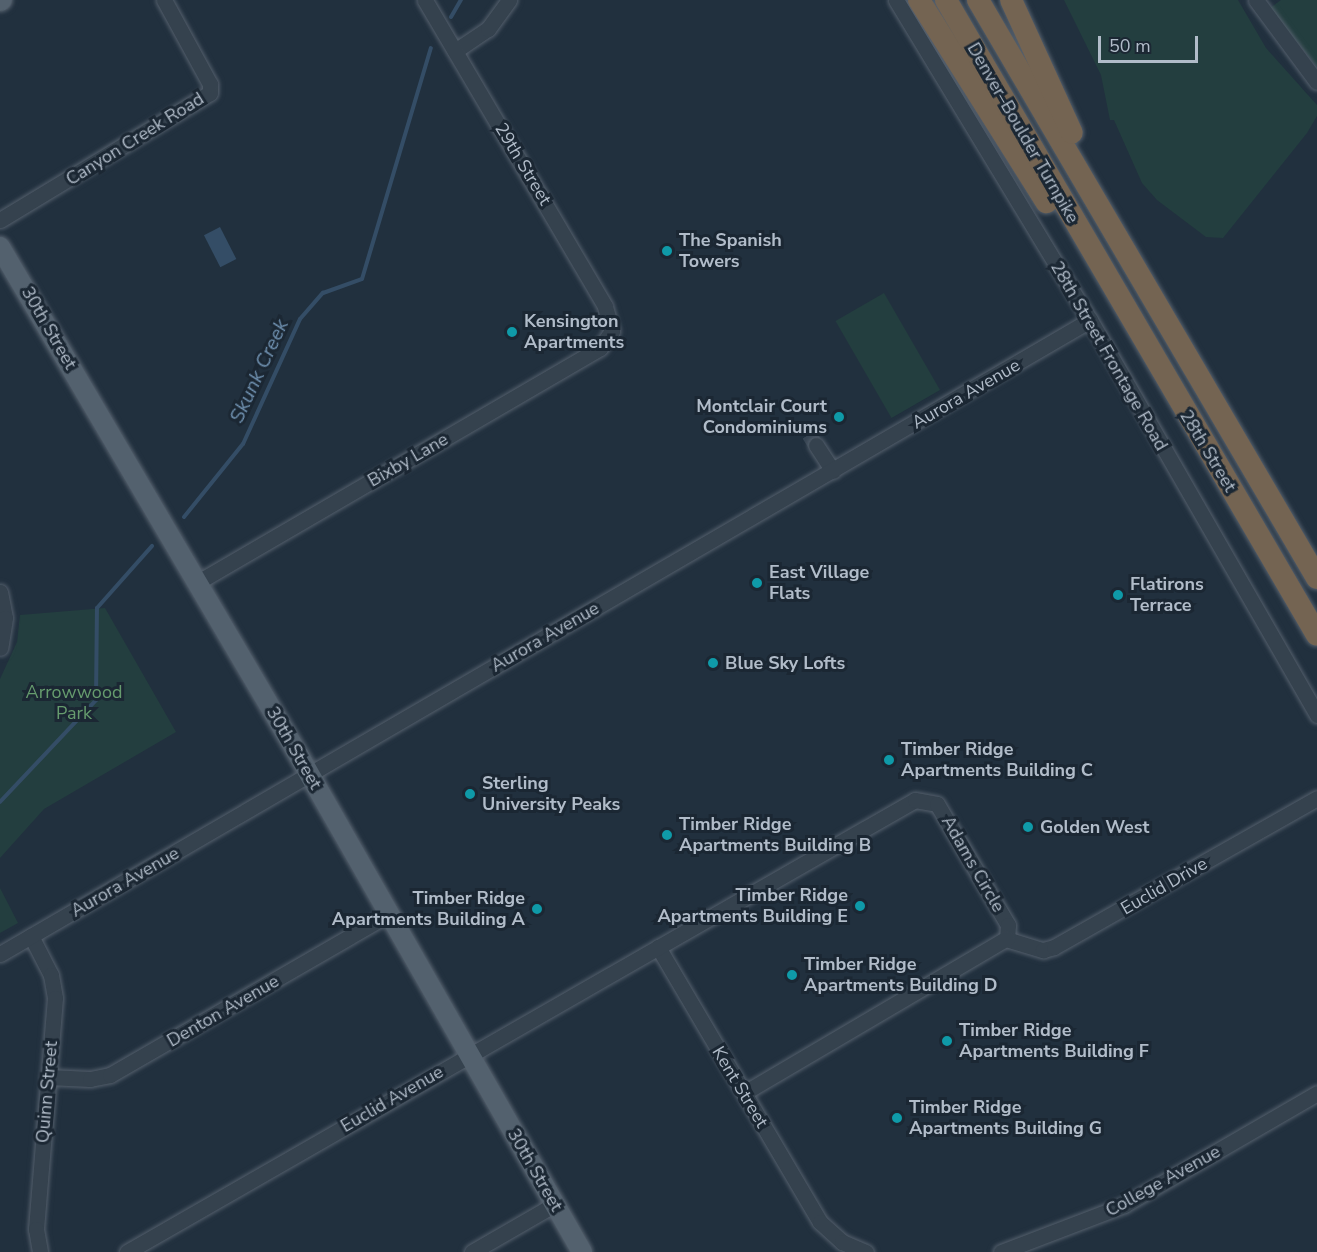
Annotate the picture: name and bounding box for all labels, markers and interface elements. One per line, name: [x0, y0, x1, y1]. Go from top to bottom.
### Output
scale bar: [1101, 24, 1202, 62]
text: 50 m: [1109, 34, 1151, 58]
street label: Denver–Boulder Turnpike: [962, 39, 1084, 227]
street label: Canyon Creek Road: [62, 88, 208, 190]
street label: 29th Street: [490, 119, 556, 209]
place label: The Spanish Towers: [679, 230, 782, 272]
marker: The Spanish Towers: [660, 244, 674, 258]
street label: 28th Street Frontage Road: [1046, 257, 1172, 455]
street label: 30th Street: [17, 283, 81, 373]
place label: Kensington Apartments: [524, 311, 624, 354]
water label: Skunk Creek: [225, 315, 293, 427]
marker: Kensington Apartments: [505, 325, 519, 339]
street label: Aurora Avenue: [908, 354, 1024, 434]
place label: Montclair Court Condominiums: [696, 396, 827, 438]
street label: 28th Street: [1175, 406, 1241, 496]
marker: Montclair Court Condominiums: [832, 410, 846, 424]
street label: Bixby Lane: [364, 428, 452, 492]
place label: East Village Flats: [769, 562, 869, 604]
place label: Flatirons Terrace: [1130, 574, 1204, 616]
marker: East Village Flats: [750, 576, 764, 590]
marker: Flatirons Terrace: [1111, 588, 1125, 602]
street label: Aurora Avenue: [487, 597, 603, 677]
place label: Blue Sky Lofts: [725, 652, 845, 674]
marker: Blue Sky Lofts: [706, 656, 720, 670]
park label: Arrowwood Park: [26, 682, 122, 724]
street label: 30th Street: [262, 703, 326, 793]
place label: Timber Ridge Apartments Building C: [901, 739, 1093, 782]
marker: Timber Ridge Apartments Building C: [882, 753, 896, 767]
place label: Sterling University Peaks: [482, 773, 620, 816]
marker: Sterling University Peaks: [463, 787, 477, 801]
street label: Adams Circle: [937, 812, 1009, 916]
place label: Timber Ridge Apartments Building B: [679, 814, 871, 856]
place label: Golden West: [1040, 816, 1149, 838]
marker: Golden West: [1021, 820, 1035, 834]
marker: Timber Ridge Apartments Building B: [660, 828, 674, 842]
street label: Aurora Avenue: [67, 842, 183, 922]
street label: Euclid Drive: [1117, 853, 1211, 919]
place label: Timber Ridge Apartments Building E: [657, 885, 848, 928]
place label: Timber Ridge Apartments Building A: [332, 888, 525, 930]
marker: Timber Ridge Apartments Building E: [853, 899, 867, 913]
marker: Timber Ridge Apartments Building A: [530, 902, 544, 916]
place label: Timber Ridge Apartments Building D: [804, 954, 998, 996]
marker: Timber Ridge Apartments Building D: [785, 968, 799, 982]
street label: Denton Avenue: [163, 970, 283, 1052]
place label: Timber Ridge Apartments Building F: [959, 1020, 1149, 1062]
marker: Timber Ridge Apartments Building F: [940, 1034, 954, 1048]
street label: Quinn Street: [32, 1040, 62, 1144]
street label: Kent Street: [707, 1042, 773, 1132]
street label: Euclid Avenue: [337, 1061, 447, 1137]
place label: Timber Ridge Apartments Building G: [909, 1097, 1102, 1140]
marker: Timber Ridge Apartments Building G: [890, 1111, 904, 1125]
street label: 30th Street: [503, 1125, 567, 1215]
street label: College Avenue: [1102, 1141, 1224, 1221]

